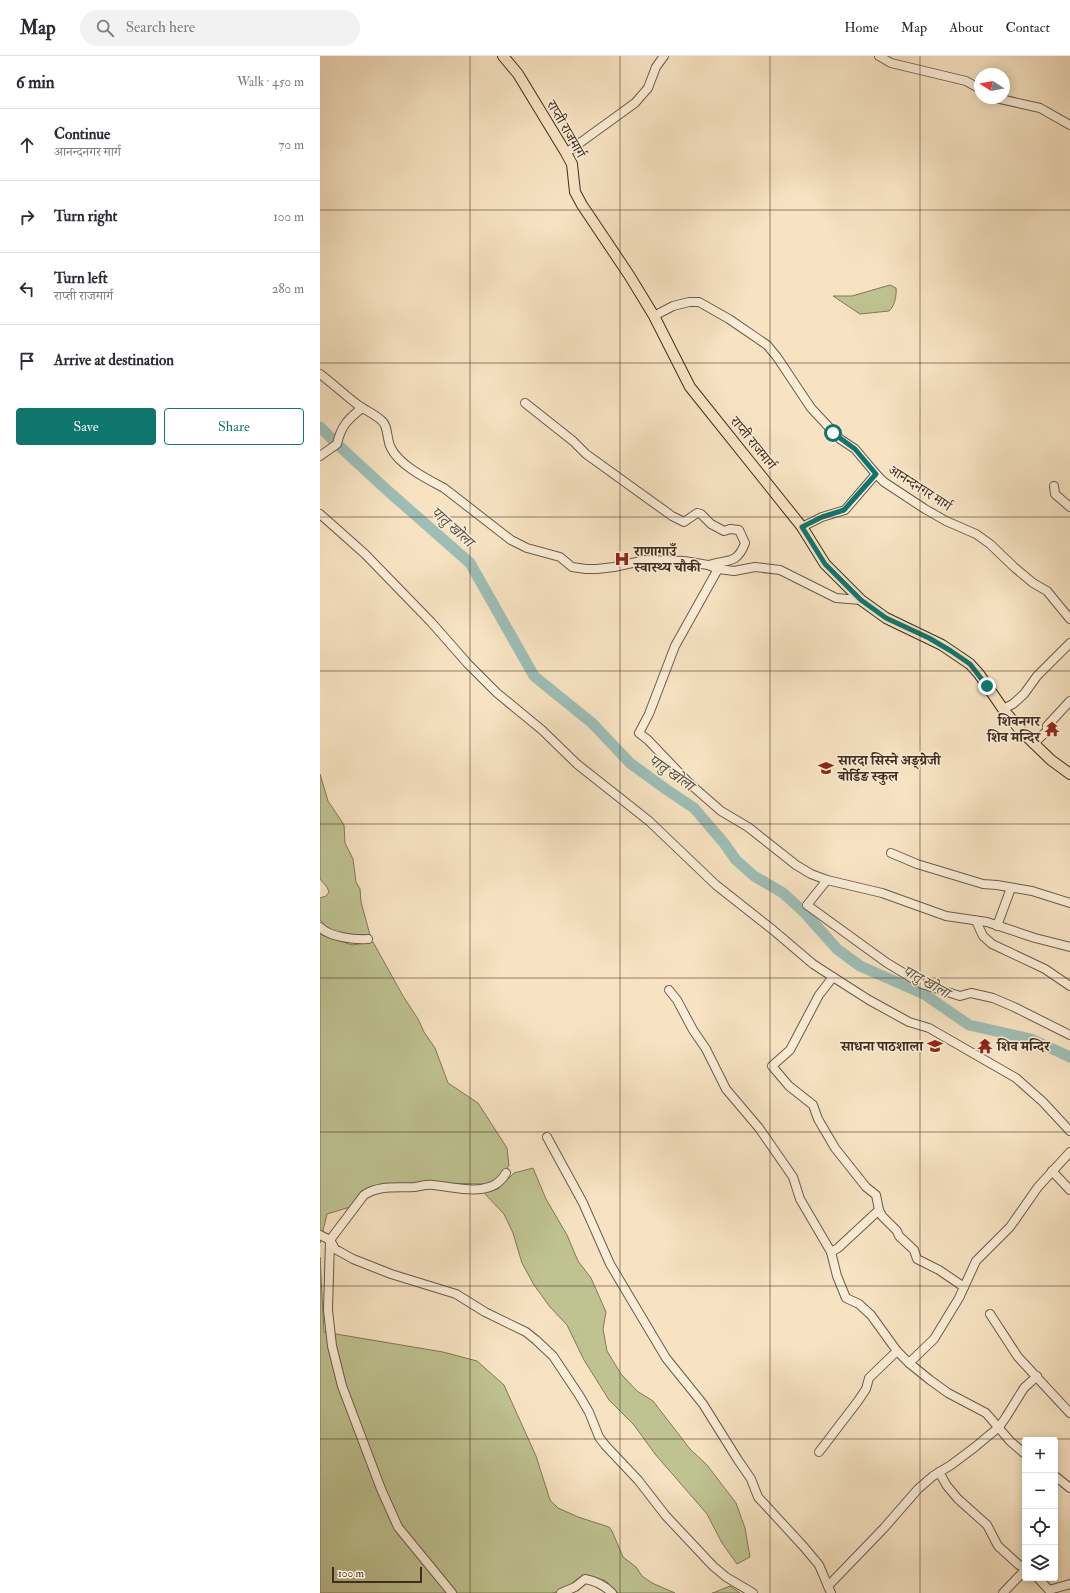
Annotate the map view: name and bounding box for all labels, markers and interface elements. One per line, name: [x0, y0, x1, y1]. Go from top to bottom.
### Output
search box: [80, 10, 360, 46]
text: Map: [20, 16, 56, 40]
icon: search: [94, 17, 116, 39]
text: Search here: [126, 18, 195, 37]
text: Home: [844, 19, 879, 36]
text: Map: [901, 19, 927, 36]
text: About: [949, 19, 983, 36]
text: Contact: [1005, 19, 1050, 36]
north arrow: [974, 68, 1010, 104]
text: 6 min: [16, 72, 55, 93]
text: Walk · 450 m: [237, 74, 304, 90]
street label: राप्ती राजमार्ग: [542, 96, 590, 162]
text: Continue: [54, 125, 110, 144]
icon: ahead: [16, 134, 38, 156]
text: 70 m: [279, 137, 304, 153]
text: आनन्दनगर मार्ग: [54, 144, 121, 160]
icon: right: [16, 206, 38, 228]
text: Turn right: [54, 207, 117, 226]
text: 100 m: [273, 209, 304, 225]
text: Turn left: [54, 269, 108, 288]
icon: left: [16, 278, 38, 300]
text: 280 m: [272, 281, 304, 297]
text: राप्ती राजमार्ग: [54, 288, 113, 304]
icon: arrive: [16, 350, 38, 372]
text: Arrive at destination: [54, 351, 174, 370]
button: Save: [16, 408, 156, 445]
button: Share: [164, 408, 304, 445]
street label: राप्ती राजमार्ग: [726, 412, 780, 474]
route start: [824, 424, 842, 442]
street label: आनन्दनगर मार्ग: [885, 461, 956, 515]
water label: पातु खोला: [427, 503, 480, 553]
place label: राणागाउँ स्वास्थ्य चौकी: [633, 542, 702, 576]
hospital icon: राणागाउँ स्वास्थ्य चौकी: [613, 550, 631, 568]
route end: [978, 677, 996, 695]
place label: शिवनगर शिव मन्दिर: [986, 713, 1041, 746]
temple icon: शिवनगर शिव मन्दिर: [1043, 720, 1061, 738]
water label: पातु खोला: [645, 751, 700, 797]
place label: सारदा सिस्ने अङ्ग्रेजी बोर्डिङ स्कुल: [837, 752, 942, 785]
school or university icon: सारदा सिस्ने अङ्ग्रेजी बोर्डिङ स्कुल: [817, 759, 835, 777]
water label: पातु खोला: [899, 961, 956, 1004]
school or university icon: साधना पाठशाला: [926, 1037, 944, 1055]
temple icon: शिव मन्दिर: [976, 1037, 994, 1055]
place label: साधना पाठशाला: [840, 1038, 924, 1055]
place label: शिव मन्दिर: [996, 1038, 1051, 1055]
map controls: [1022, 1437, 1058, 1581]
button: +: [1022, 1437, 1058, 1473]
button: −: [1022, 1473, 1058, 1509]
button: locate: [1022, 1509, 1058, 1545]
button: layers: [1022, 1545, 1058, 1581]
scale bar: [332, 1565, 422, 1584]
text: 100 m: [338, 1567, 364, 1580]

